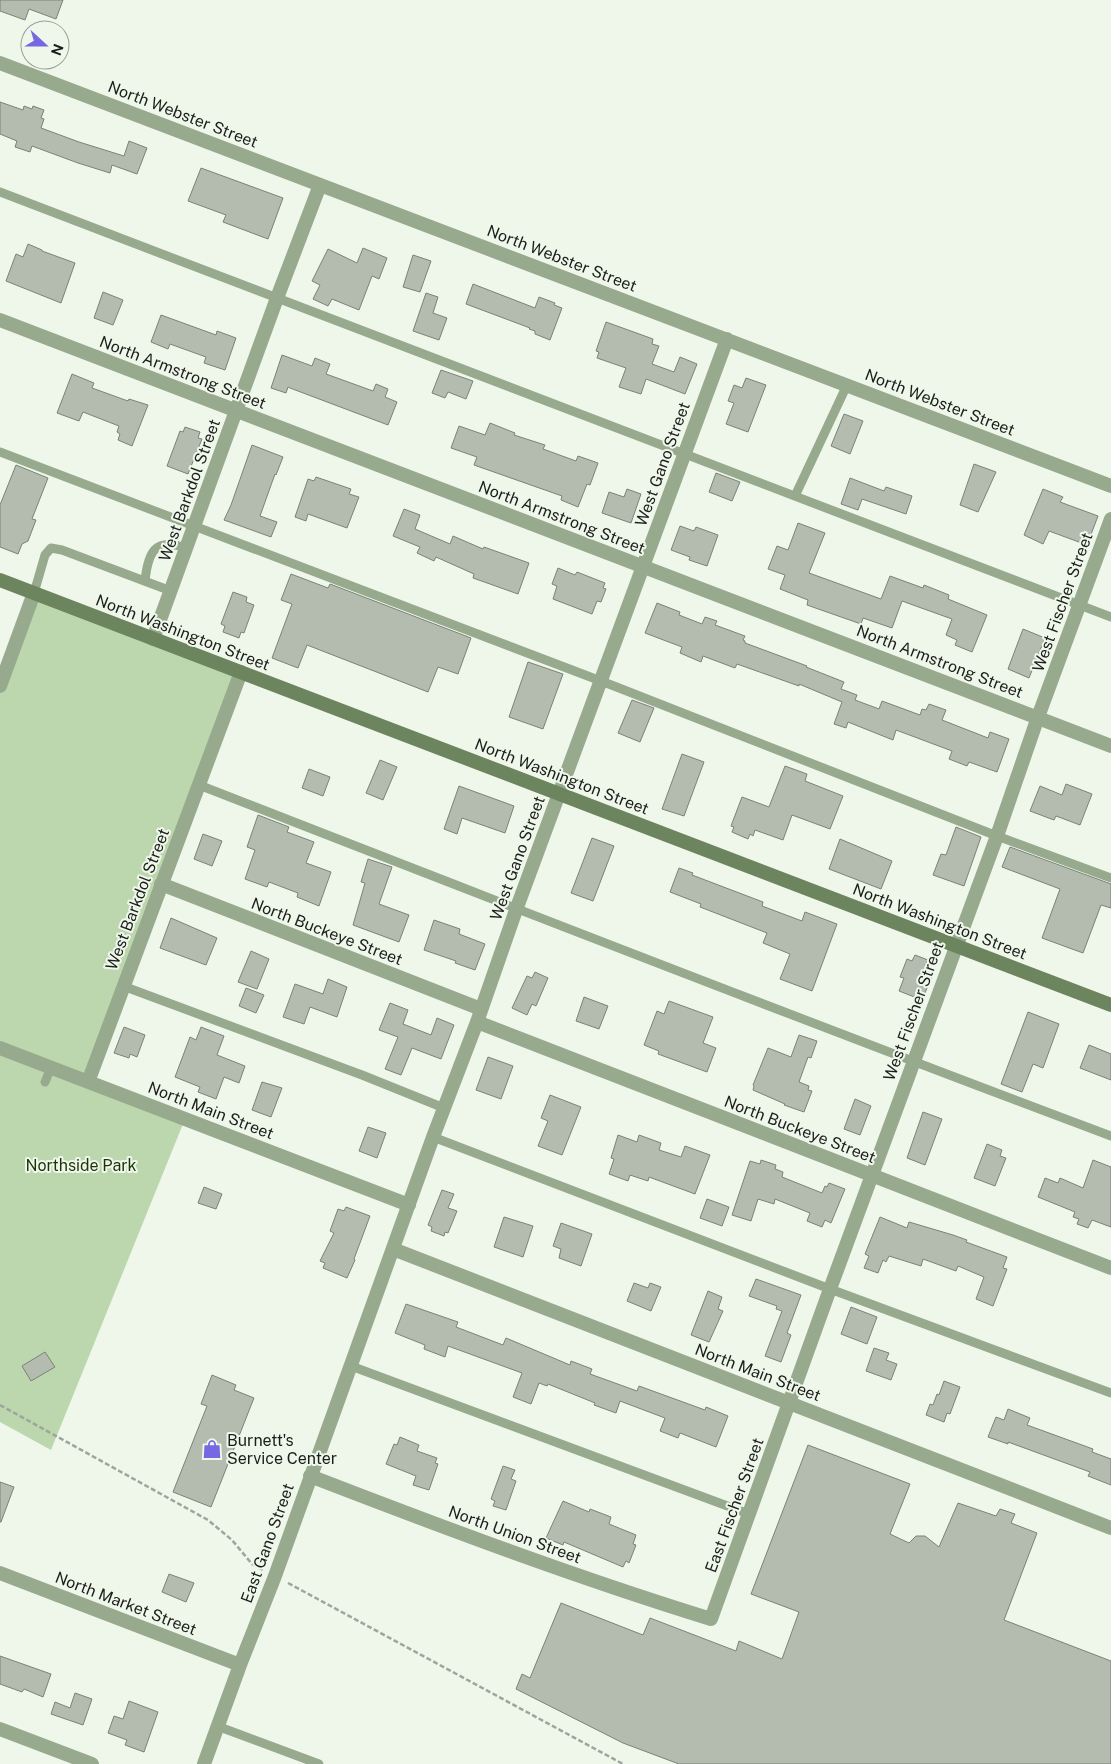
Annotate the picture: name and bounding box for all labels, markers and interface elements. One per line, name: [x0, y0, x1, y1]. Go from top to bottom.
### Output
north arrow: [20, 20, 70, 70]
text: N: [48, 42, 67, 58]
street label: North Webster Street: [105, 77, 260, 152]
street label: North Webster Street: [484, 221, 639, 296]
street label: North Armstrong Street: [97, 332, 269, 413]
street label: North Webster Street: [862, 365, 1017, 440]
street label: West Gano Street: [631, 399, 694, 529]
street label: West Barkdol Street: [155, 416, 224, 564]
street label: North Armstrong Street: [476, 477, 648, 558]
street label: West Fischer Street: [1028, 530, 1097, 674]
street label: North Washington Street: [93, 590, 273, 674]
street label: North Armstrong Street: [854, 621, 1026, 702]
street label: North Washington Street: [472, 734, 652, 818]
street label: West Gano Street: [486, 793, 549, 923]
street label: West Barkdol Street: [102, 826, 173, 973]
street label: North Washington Street: [850, 879, 1030, 963]
street label: North Buckeye Street: [248, 894, 405, 969]
street label: West Fischer Street: [879, 939, 948, 1083]
street label: North Main Street: [145, 1078, 276, 1143]
street label: North Buckeye Street: [721, 1092, 878, 1167]
park label: Northside Park: [26, 1156, 136, 1175]
street label: North Main Street: [692, 1340, 823, 1405]
place label: Burnett's Service Center: [227, 1431, 337, 1468]
street label: East Fischer Street: [701, 1435, 768, 1575]
shop icon: Burnett's Service Center: [201, 1438, 223, 1460]
street label: East Gano Street: [237, 1481, 298, 1606]
street label: North Union Street: [446, 1502, 584, 1567]
street label: North Market Street: [53, 1568, 199, 1639]

